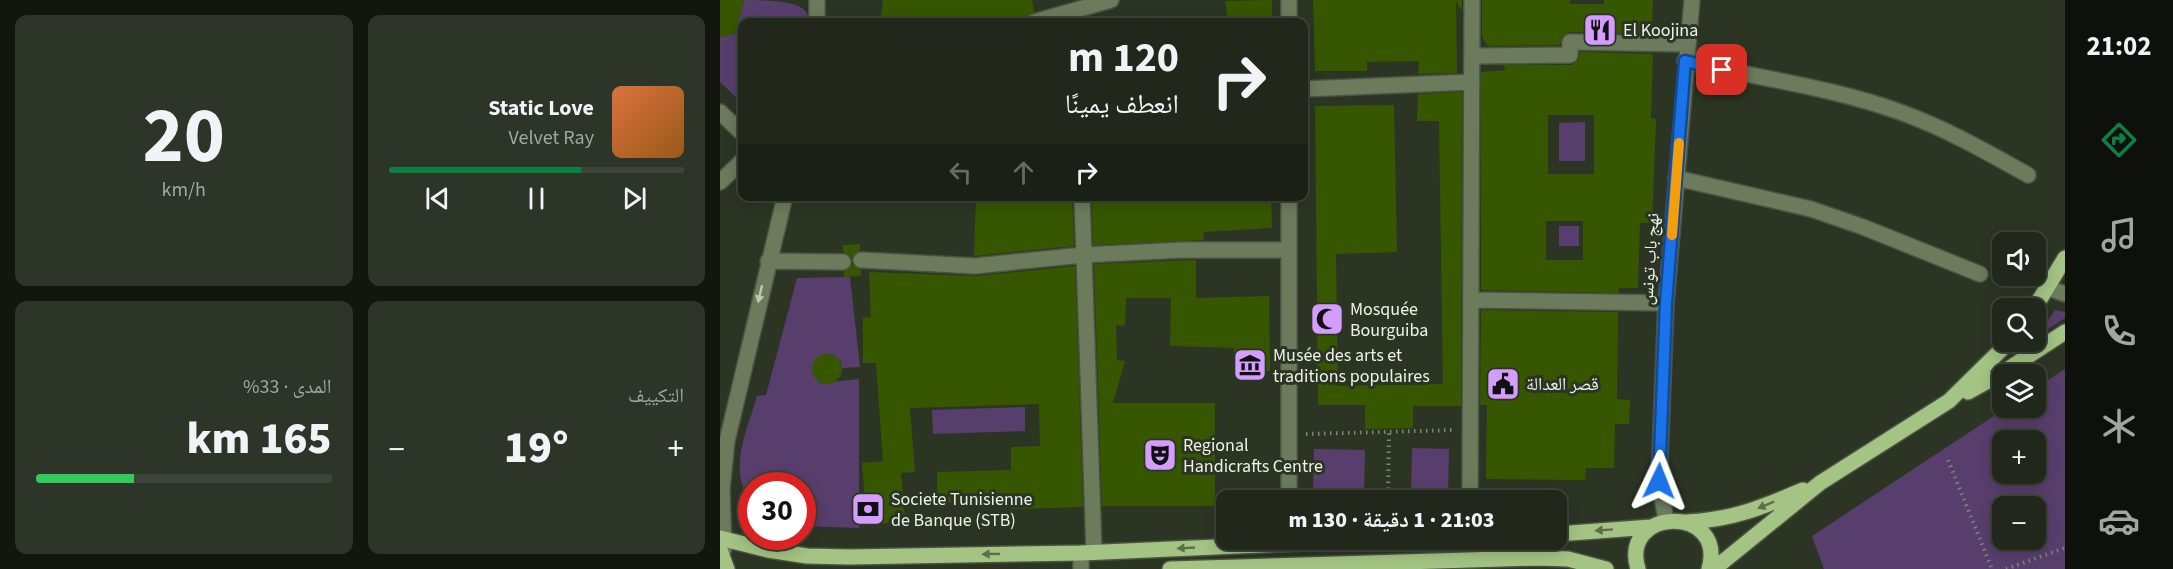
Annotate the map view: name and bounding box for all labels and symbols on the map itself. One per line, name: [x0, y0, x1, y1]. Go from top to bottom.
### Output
restaurant icon: El Koojina: [1582, 12, 1618, 48]
place label: El Koojina: [1623, 18, 1698, 43]
pin: [1696, 44, 1747, 95]
street label: نهج باب تونس: [1634, 212, 1666, 306]
one-way arrow: [755, 285, 765, 303]
place label: Mosquée Bourguiba: [1350, 297, 1428, 343]
mosque icon: Mosquée Bourguiba: [1309, 301, 1345, 337]
place label: Musée des arts et traditions populaires: [1273, 343, 1430, 389]
museum icon: Musée des arts et traditions populaires: [1232, 347, 1268, 383]
public building icon: قصر العدالة: [1485, 366, 1521, 402]
place label: قصر العدالة: [1526, 372, 1599, 397]
place label: Regional Handicrafts Centre: [1183, 433, 1323, 479]
theatre icon: Regional Handicrafts Centre: [1142, 437, 1178, 473]
position arrow: [1627, 449, 1691, 513]
speed limit sign: 30: [738, 472, 816, 550]
place label: Societe Tunisienne de Banque (STB): [891, 487, 1033, 533]
bank icon: Societe Tunisienne de Banque (STB): [850, 491, 886, 527]
one-way arrow: [1757, 501, 1775, 510]
one-way arrow: [1595, 526, 1614, 535]
one-way arrow: [1176, 544, 1195, 553]
one-way arrow: [981, 549, 1000, 559]

